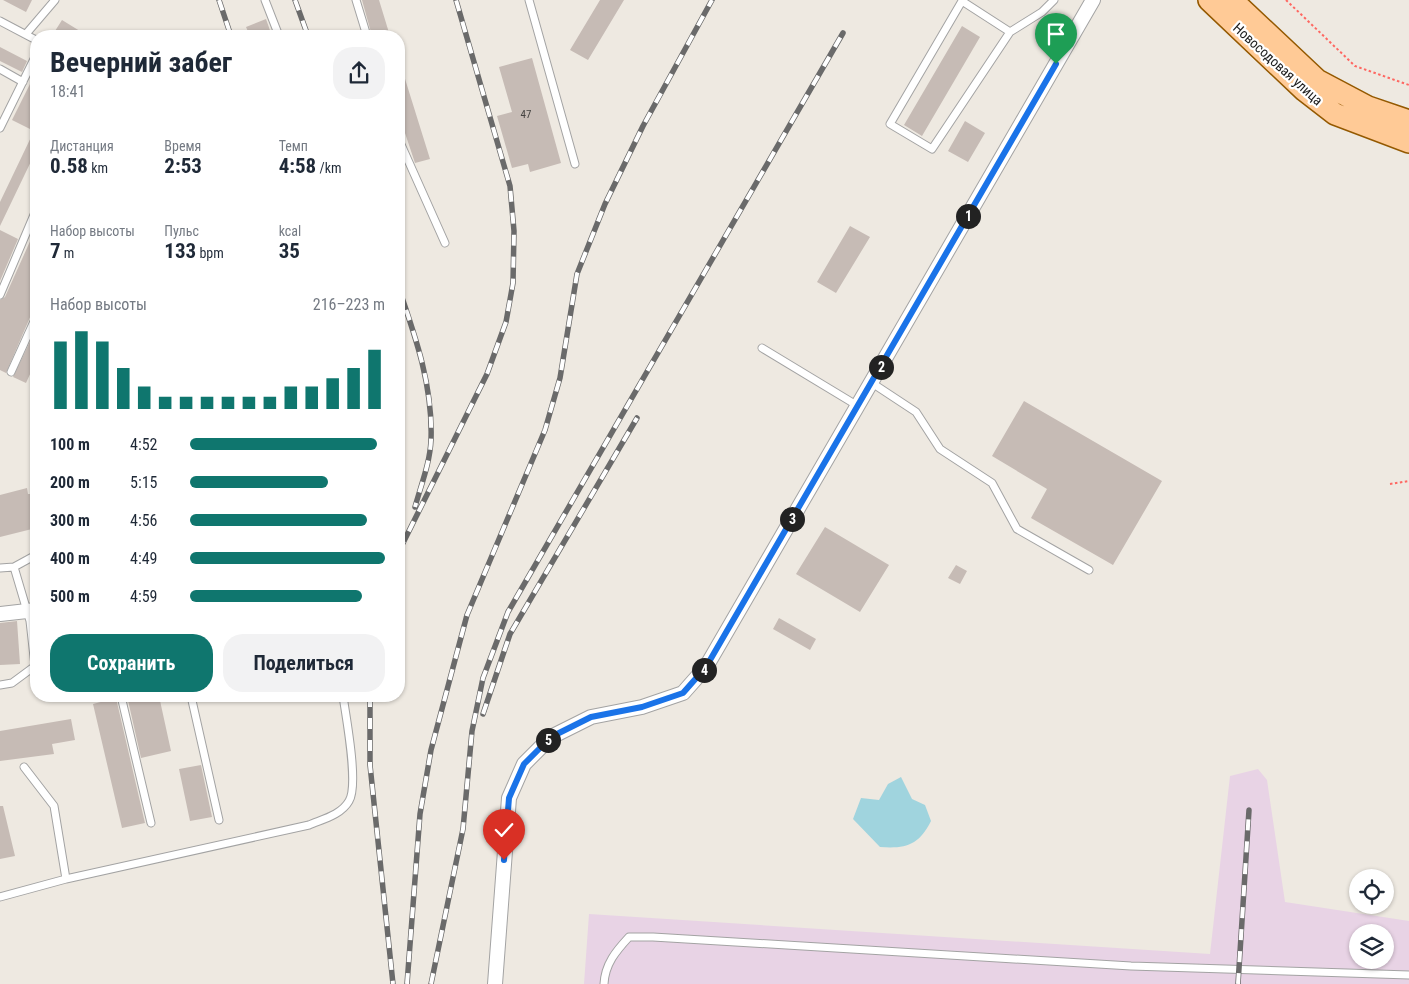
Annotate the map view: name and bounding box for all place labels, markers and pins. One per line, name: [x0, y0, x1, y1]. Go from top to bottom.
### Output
pin: [1035, 13, 1077, 64]
pin: 1: [956, 204, 980, 228]
pin: 2: [868, 354, 894, 380]
pin: 3: [780, 506, 804, 532]
pin: 4: [692, 658, 716, 682]
pin: 5: [536, 728, 560, 752]
pin: [483, 809, 525, 860]

